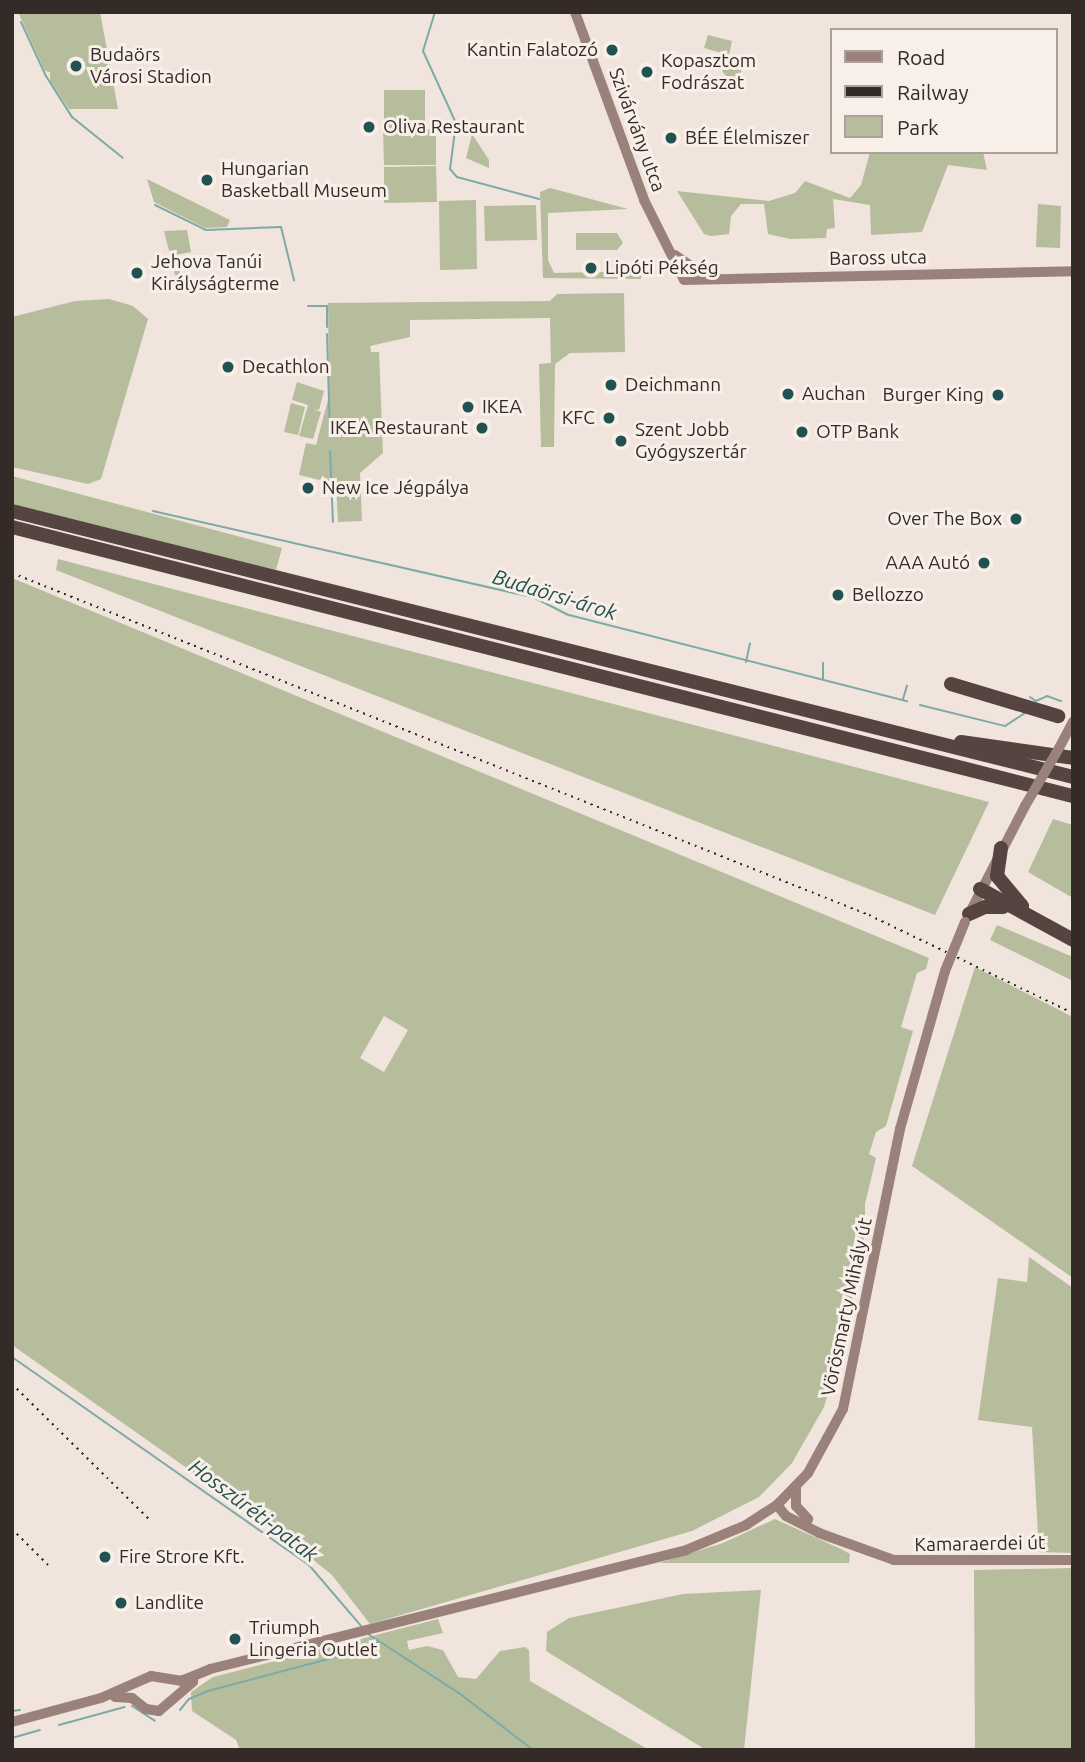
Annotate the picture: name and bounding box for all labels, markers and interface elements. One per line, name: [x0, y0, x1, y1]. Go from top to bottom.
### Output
legend: [830, 28, 1057, 154]
place label: Kantin Falatozó: [467, 39, 598, 61]
marker: Kantin Falatozó: [604, 42, 620, 58]
place label: Budaörs Városi Stadion: [90, 44, 212, 88]
text: Road: [897, 45, 945, 69]
place label: Kopasztom Fodrászat: [661, 50, 756, 94]
marker: Budaörs Városi Stadion: [68, 58, 84, 74]
marker: Kopasztom Fodrászat: [639, 64, 655, 80]
street label: Szivárvány utca: [604, 65, 670, 195]
text: Railway: [897, 80, 969, 104]
text: Park: [897, 115, 939, 139]
place label: Oliva Restaurant: [383, 116, 525, 138]
marker: Oliva Restaurant: [361, 119, 377, 135]
place label: BÉE Élelmiszer: [685, 127, 809, 149]
marker: BÉE Élelmiszer: [663, 130, 679, 146]
place label: Hungarian Basketball Museum: [221, 158, 387, 202]
marker: Hungarian Basketball Museum: [199, 172, 215, 188]
street label: Baross utca: [829, 246, 927, 270]
place label: Jehova Tanúi Királyságterme: [151, 251, 280, 295]
place label: Lipóti Pékség: [605, 257, 719, 279]
marker: Lipóti Pékség: [583, 260, 599, 276]
marker: Jehova Tanúi Királyságterme: [129, 265, 145, 281]
place label: Decathlon: [242, 356, 330, 378]
marker: Decathlon: [220, 359, 236, 375]
place label: Deichmann: [625, 374, 721, 396]
marker: Deichmann: [603, 377, 619, 393]
place label: Auchan: [802, 383, 865, 405]
place label: Burger King: [883, 384, 984, 406]
marker: Auchan: [780, 386, 796, 402]
marker: Burger King: [990, 387, 1006, 403]
place label: IKEA: [482, 396, 522, 418]
marker: IKEA: [460, 399, 476, 415]
place label: KFC: [562, 407, 595, 429]
marker: KFC: [601, 410, 617, 426]
place label: IKEA Restaurant: [330, 417, 468, 439]
place label: Szent Jobb Gyógyszertár: [635, 419, 747, 463]
marker: IKEA Restaurant: [474, 420, 490, 436]
place label: OTP Bank: [816, 421, 899, 443]
marker: OTP Bank: [794, 424, 810, 440]
marker: Szent Jobb Gyógyszertár: [613, 433, 629, 449]
place label: New Ice Jégpálya: [322, 477, 469, 499]
marker: New Ice Jégpálya: [300, 480, 316, 496]
place label: Over The Box: [887, 508, 1002, 530]
marker: Over The Box: [1008, 511, 1024, 527]
place label: AAA Autó: [886, 552, 970, 574]
marker: AAA Autó: [976, 555, 992, 571]
water label: Budaörsi-árok: [490, 563, 620, 625]
place label: Bellozzo: [852, 584, 924, 606]
marker: Bellozzo: [830, 587, 846, 603]
street label: Vörösmarty Mihály út: [817, 1216, 877, 1398]
water label: Hosszúréti-patak: [185, 1453, 323, 1567]
street label: Kamaraerdei út: [914, 1531, 1046, 1557]
place label: Fire Strore Kft.: [119, 1546, 245, 1568]
marker: Fire Strore Kft.: [97, 1549, 113, 1565]
place label: Landlite: [135, 1592, 204, 1614]
marker: Landlite: [113, 1595, 129, 1611]
place label: Triumph Lingeria Outlet: [249, 1617, 377, 1661]
marker: Triumph Lingeria Outlet: [227, 1631, 243, 1647]

